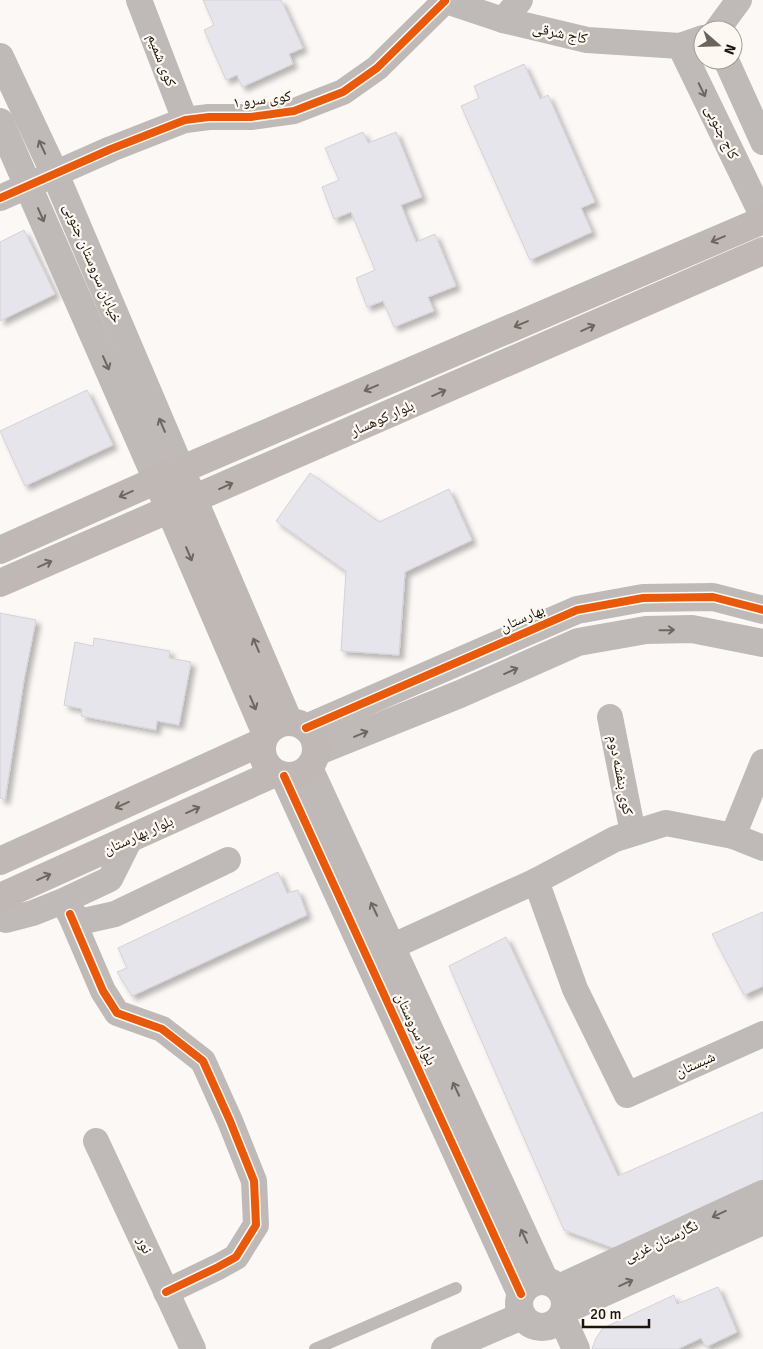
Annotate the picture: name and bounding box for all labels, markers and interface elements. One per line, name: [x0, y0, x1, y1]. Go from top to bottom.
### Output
street label: کاج شرقی: [531, 18, 589, 49]
north arrow: [693, 20, 743, 70]
street label: کوی شمیم: [143, 31, 180, 89]
text: N: [720, 42, 739, 57]
one-way arrow: [697, 82, 707, 97]
street label: کوی سرو ۱: [232, 86, 292, 113]
street label: کاج جنوبی: [700, 102, 743, 163]
one-way arrow: [37, 140, 46, 155]
street label: خیابان سروستان جنوبی: [59, 200, 127, 326]
one-way arrow: [36, 207, 46, 222]
one-way arrow: [711, 235, 726, 245]
one-way arrow: [514, 320, 529, 330]
one-way arrow: [580, 322, 595, 332]
one-way arrow: [101, 355, 111, 370]
one-way arrow: [364, 384, 379, 394]
one-way arrow: [431, 387, 446, 397]
street label: بلوار کوهسار: [346, 396, 417, 440]
one-way arrow: [157, 418, 167, 433]
one-way arrow: [218, 480, 233, 490]
one-way arrow: [119, 490, 134, 500]
one-way arrow: [185, 546, 194, 561]
one-way arrow: [37, 558, 52, 568]
street label: بهارستان: [497, 600, 548, 637]
one-way arrow: [658, 625, 674, 634]
one-way arrow: [251, 638, 261, 653]
one-way arrow: [503, 666, 518, 676]
one-way arrow: [249, 695, 258, 710]
one-way arrow: [353, 729, 369, 738]
street label: کوی بنفشه دوم: [603, 734, 638, 817]
one-way arrow: [115, 801, 130, 811]
one-way arrow: [185, 805, 200, 815]
street label: بلوار بهارستان: [100, 812, 176, 859]
one-way arrow: [37, 871, 52, 881]
one-way arrow: [368, 902, 378, 917]
street label: بلوار سروستان: [390, 990, 441, 1069]
street label: شبستان: [672, 1047, 718, 1082]
one-way arrow: [451, 1082, 461, 1097]
one-way arrow: [712, 1210, 727, 1219]
street label: نگارستان غربی: [621, 1216, 701, 1267]
one-way arrow: [519, 1229, 529, 1244]
street label: نور: [133, 1233, 157, 1256]
one-way arrow: [618, 1278, 633, 1287]
scale bar: [583, 1296, 649, 1328]
text: 20 m: [590, 1305, 621, 1323]

